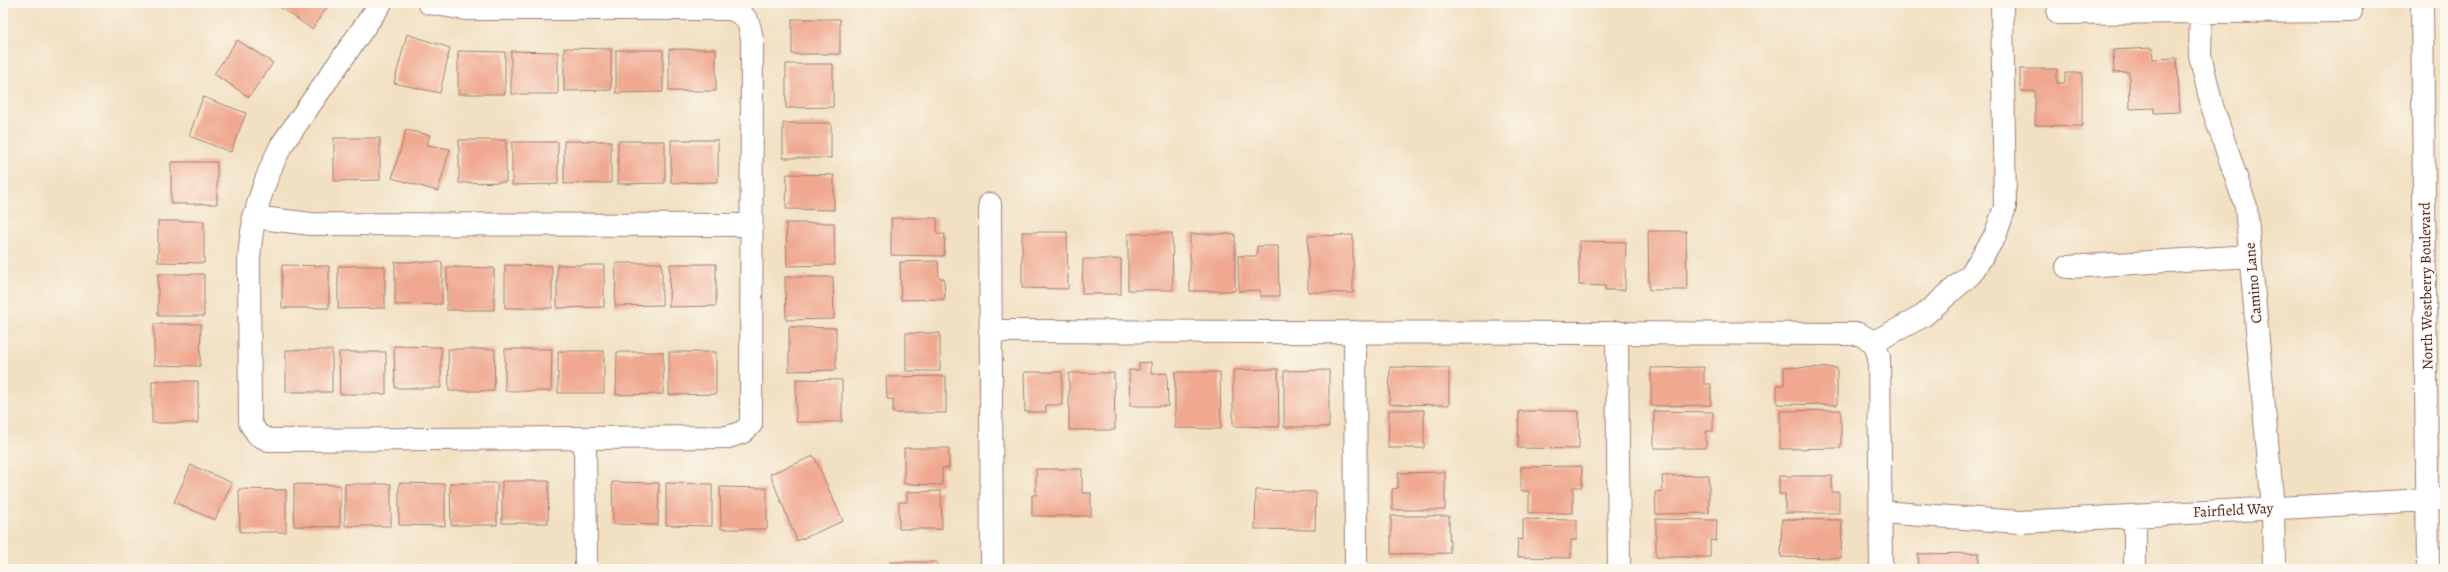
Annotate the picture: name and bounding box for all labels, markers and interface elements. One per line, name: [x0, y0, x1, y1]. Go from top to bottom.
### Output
street label: North Westberry Boulevard: [2415, 201, 2437, 370]
street label: Camino Lane: [2239, 241, 2267, 324]
street label: Fairfield Way: [2192, 498, 2274, 522]

